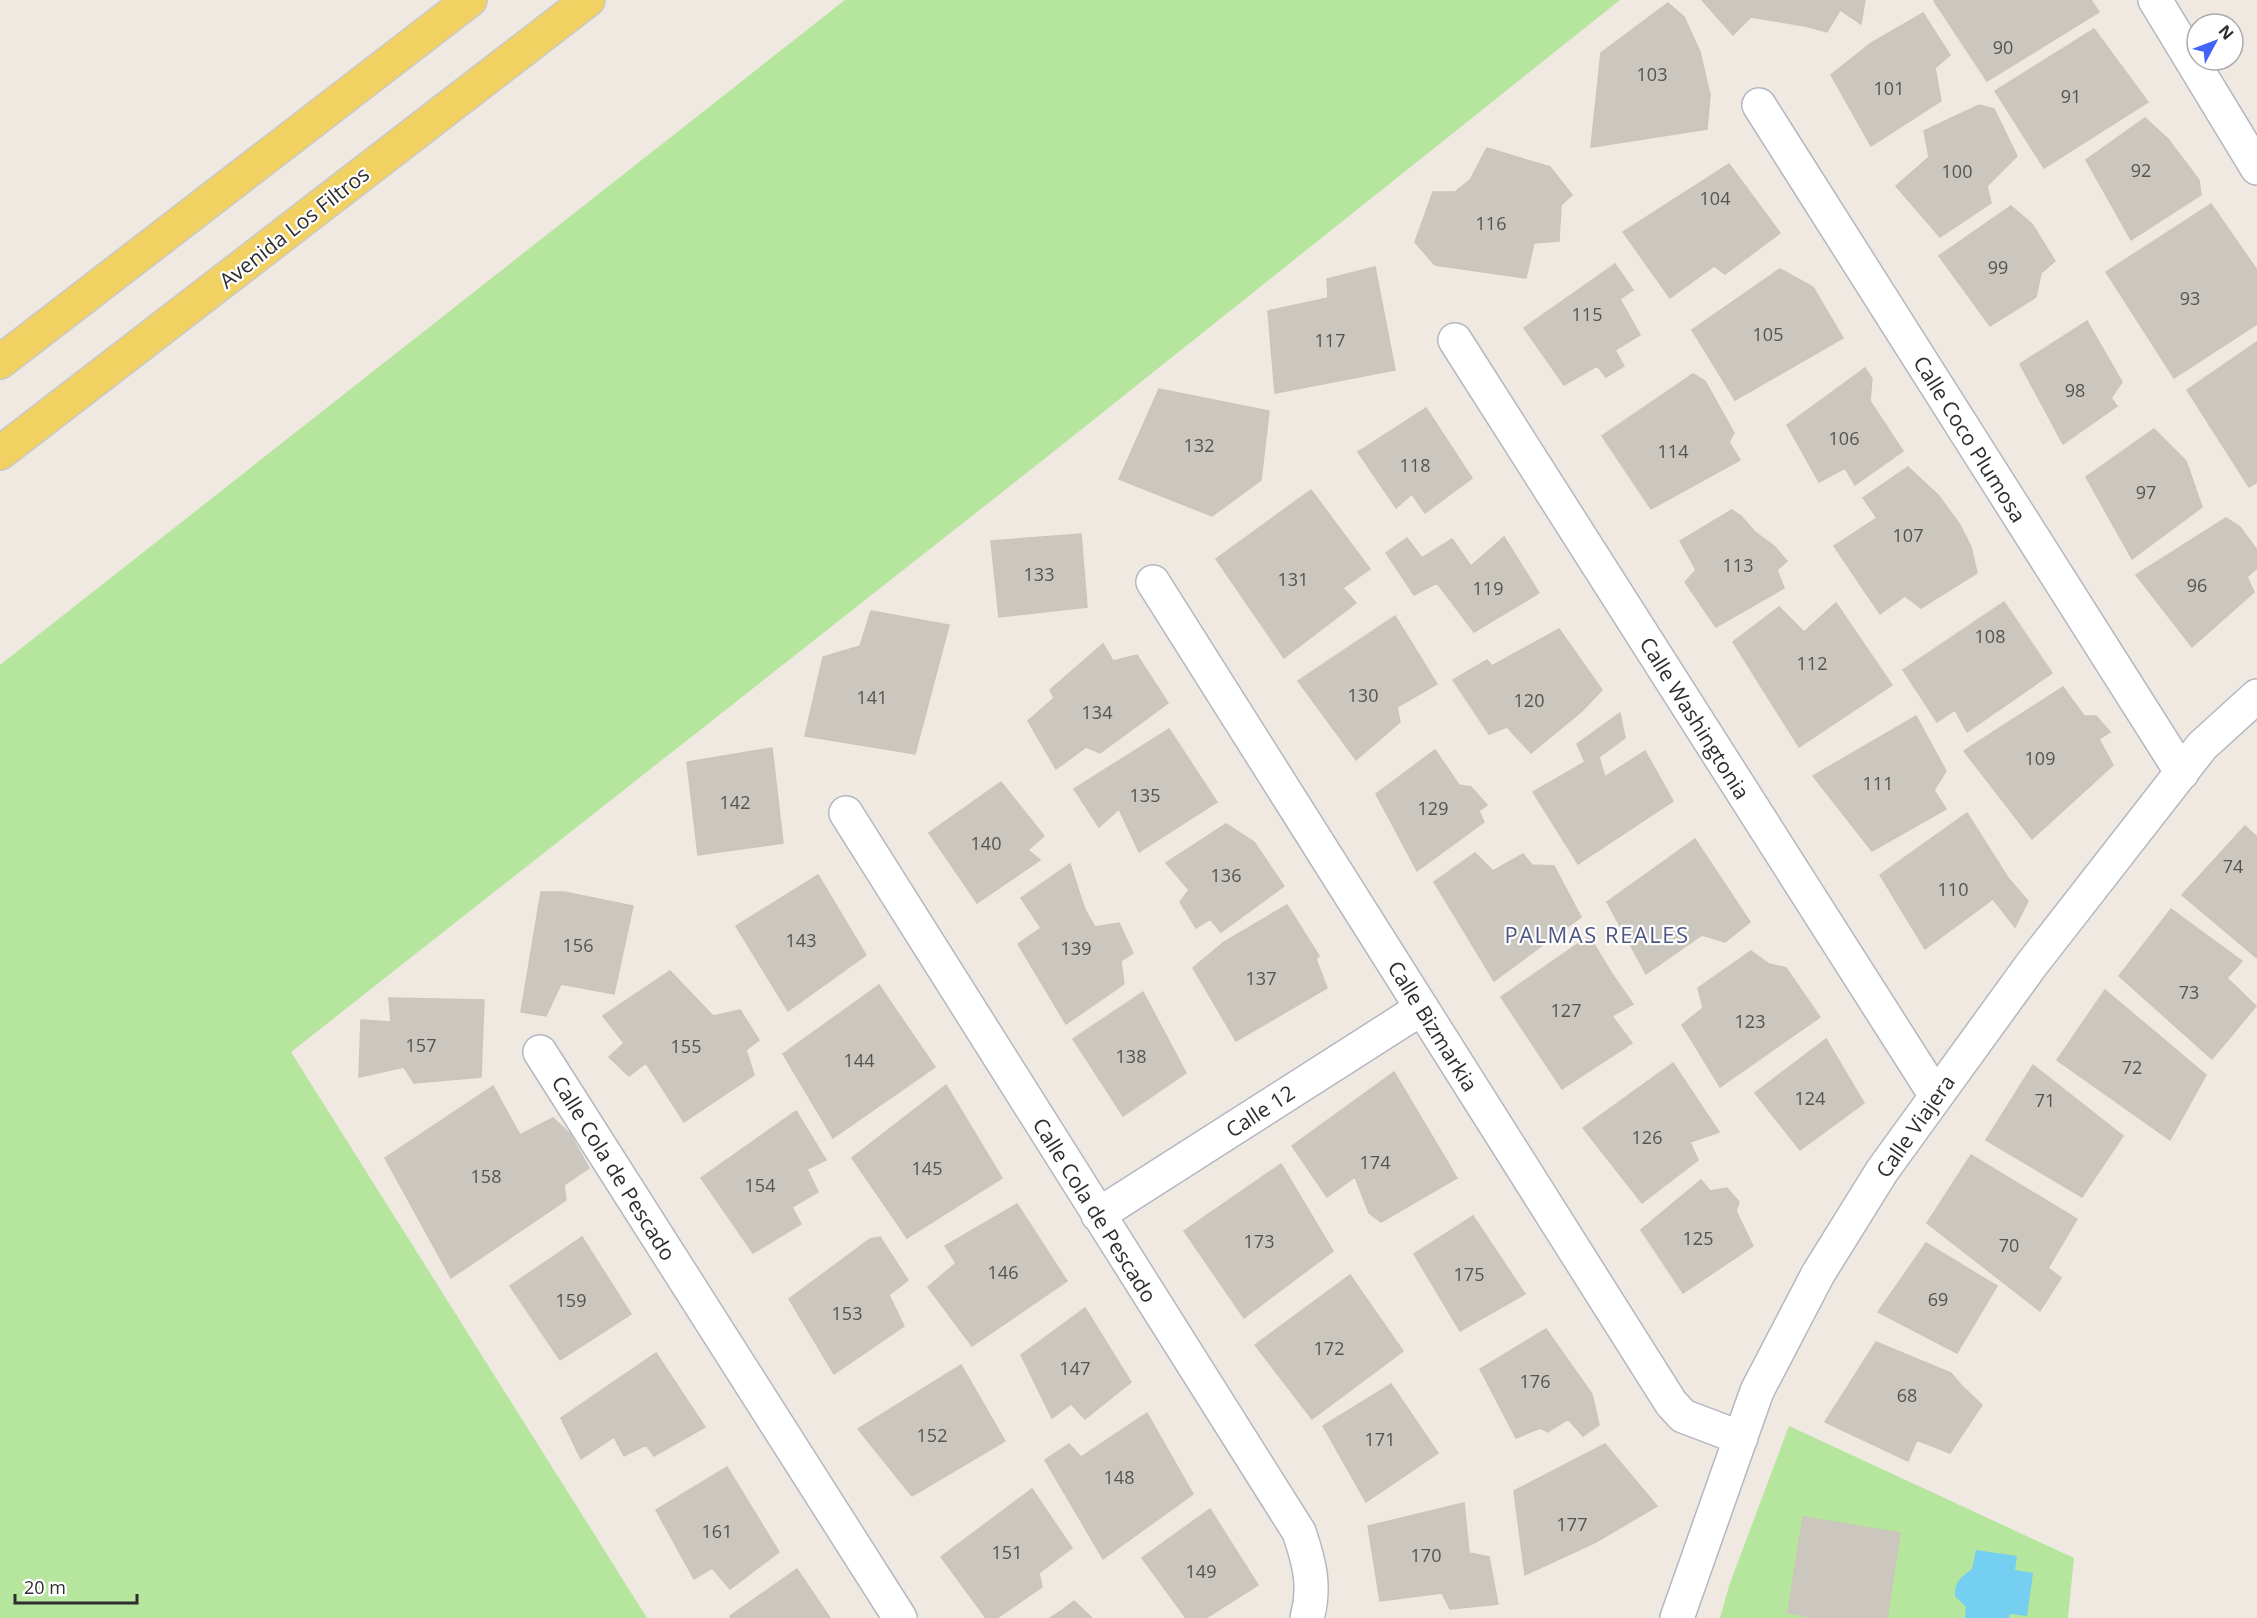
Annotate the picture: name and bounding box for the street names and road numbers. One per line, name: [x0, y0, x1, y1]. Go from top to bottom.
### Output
street label: Avenida Los Filtros: [213, 160, 375, 294]
street label: Calle Coco Plumosa: [1907, 350, 2033, 528]
street label: Calle Washingtonia: [1634, 632, 1756, 804]
street label: Calle Bizmarkia: [1382, 955, 1484, 1097]
street label: Calle Viajera: [1869, 1069, 1961, 1183]
street label: Calle Cola de Pescado: [546, 1070, 682, 1266]
street label: Calle 12: [1220, 1078, 1300, 1144]
street label: Calle Cola de Pescado: [1027, 1112, 1163, 1308]

